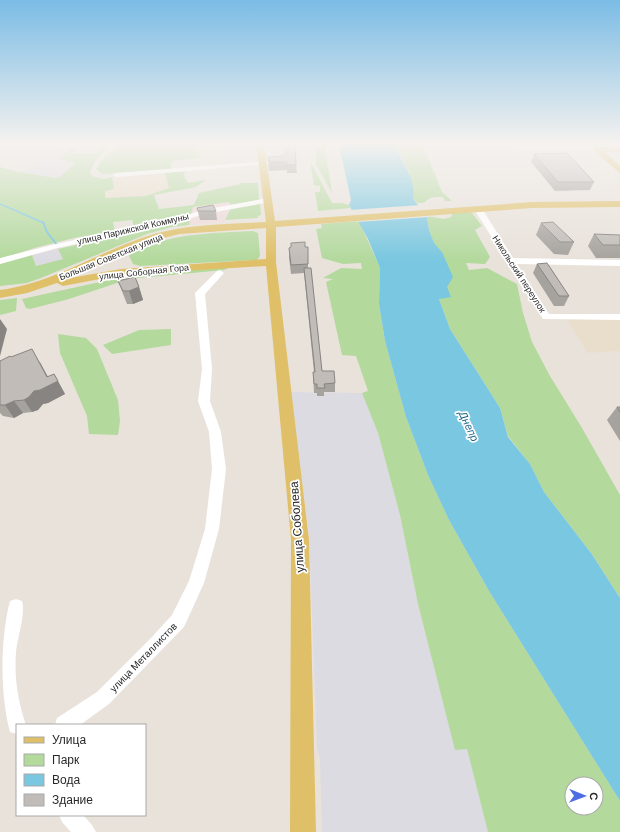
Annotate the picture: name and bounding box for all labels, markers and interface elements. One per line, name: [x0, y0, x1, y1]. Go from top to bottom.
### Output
street label: улица Парижской Коммуны: [76, 210, 190, 248]
street label: Большая Советская улица: [57, 231, 165, 283]
street label: Никольский переулок: [490, 233, 548, 315]
street label: улица Соборная Гора: [98, 261, 190, 283]
water label: Днепр: [455, 407, 482, 444]
street label: улица Соболева: [286, 481, 308, 573]
street label: улица Металлистов: [107, 620, 180, 695]
legend: [16, 724, 146, 816]
text: Улица: [52, 732, 86, 748]
text: Парк: [52, 752, 80, 768]
text: Вода: [52, 772, 80, 788]
north arrow: [564, 776, 604, 816]
text: Здание: [52, 792, 93, 808]
text: С: [587, 792, 601, 800]

